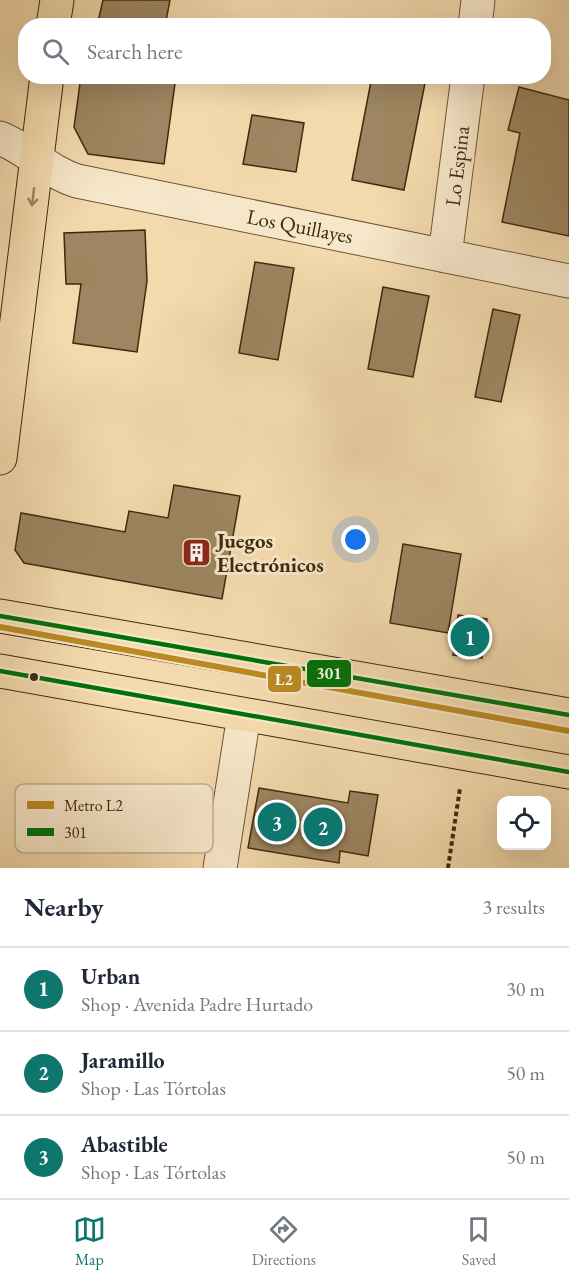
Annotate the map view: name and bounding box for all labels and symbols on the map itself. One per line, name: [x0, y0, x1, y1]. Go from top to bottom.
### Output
street label: Lo Espina: [439, 124, 475, 208]
one-way arrow: [27, 187, 38, 207]
street label: Los Quillayes: [244, 202, 356, 251]
your location: [341, 525, 370, 554]
place label: Juegos Electrónicos: [215, 527, 324, 578]
building icon: Juegos Electrónicos: [180, 536, 212, 568]
pin: 1: [450, 614, 490, 660]
line badge: 301: [306, 659, 352, 688]
text: 301: [316, 663, 342, 684]
line badge: L2: [267, 665, 302, 693]
text: L2: [275, 669, 293, 690]
unlabelled marker: [28, 671, 40, 683]
legend: [15, 784, 213, 853]
text: Metro L2: [64, 795, 123, 816]
pin: 3: [258, 800, 296, 844]
pin: 2: [304, 804, 342, 850]
text: 301: [64, 822, 87, 843]

